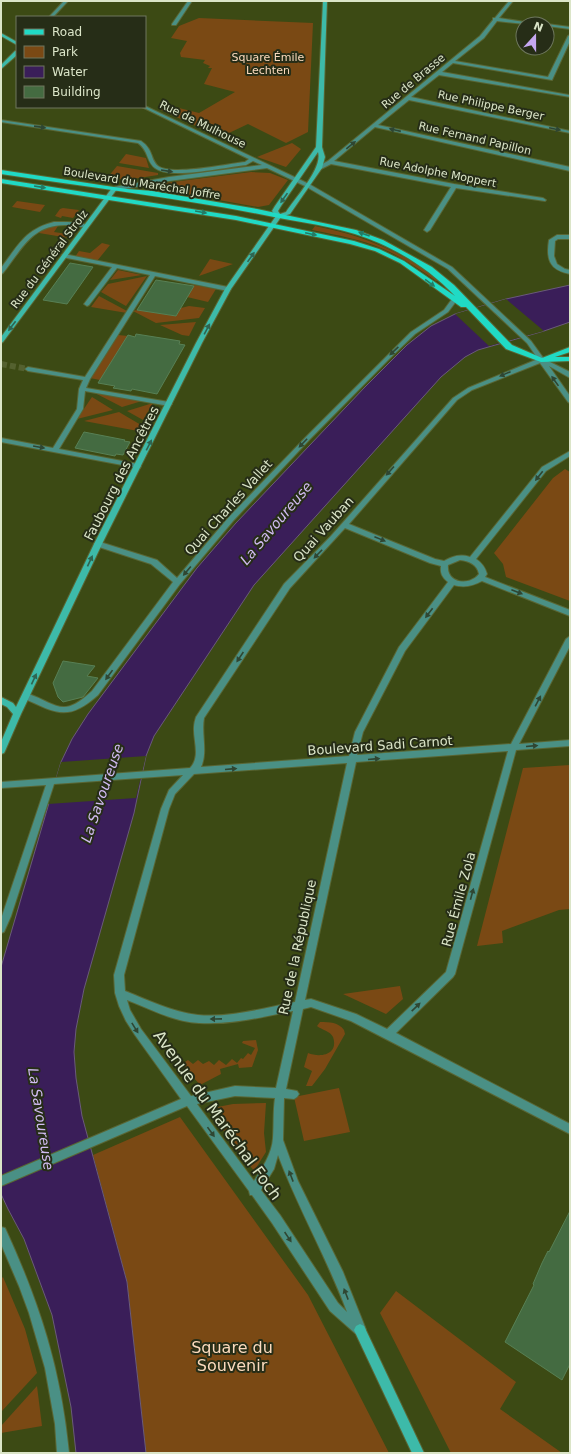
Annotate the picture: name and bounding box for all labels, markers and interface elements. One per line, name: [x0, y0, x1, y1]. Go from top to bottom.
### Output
legend: [16, 16, 146, 108]
north arrow: [515, 16, 555, 56]
text: N: [532, 19, 545, 35]
text: Road: [52, 25, 82, 39]
text: Park: [52, 45, 78, 59]
park label: Square Émile Lechten: [232, 51, 305, 77]
street label: Rue de Brasse: [379, 51, 448, 112]
text: Water: [52, 65, 88, 79]
text: Building: [52, 85, 101, 99]
street label: Rue Philippe Berger: [437, 88, 546, 123]
street label: Rue de Mulhouse: [158, 98, 248, 151]
street label: Rue Fernand Papillon: [417, 119, 532, 158]
one-way arrow: [34, 124, 46, 130]
one-way arrow: [549, 126, 561, 132]
one-way arrow: [389, 127, 401, 133]
one-way arrow: [345, 141, 356, 149]
street label: Rue Adolphe Moppert: [379, 155, 498, 190]
street label: Boulevard du Maréchal Joffre: [62, 165, 222, 202]
one-way arrow: [160, 168, 173, 174]
one-way arrow: [33, 184, 46, 190]
one-way arrow: [280, 192, 288, 203]
street label: Rue du Général Strolz: [8, 207, 91, 311]
one-way arrow: [195, 209, 207, 215]
one-way arrow: [305, 231, 318, 237]
one-way arrow: [357, 231, 369, 237]
one-way arrow: [247, 252, 255, 263]
one-way arrow: [425, 279, 435, 287]
one-way arrow: [8, 321, 16, 331]
one-way arrow: [204, 323, 210, 335]
one-way arrow: [389, 347, 399, 356]
one-way arrow: [500, 371, 511, 377]
one-way arrow: [551, 376, 559, 386]
street label: Faubourg des Ancêtres: [81, 403, 162, 543]
one-way arrow: [298, 438, 307, 449]
one-way arrow: [145, 439, 152, 451]
one-way arrow: [33, 445, 45, 451]
street label: Quai Charles Vallet: [181, 456, 275, 558]
one-way arrow: [386, 466, 395, 476]
one-way arrow: [534, 470, 543, 481]
water label: La Savoureuse: [237, 478, 315, 568]
street label: Quai Vauban: [290, 494, 357, 565]
one-way arrow: [374, 537, 386, 543]
one-way arrow: [313, 549, 323, 559]
one-way arrow: [87, 556, 93, 567]
one-way arrow: [182, 565, 191, 576]
one-way arrow: [512, 590, 524, 596]
one-way arrow: [425, 608, 433, 619]
one-way arrow: [236, 652, 244, 663]
one-way arrow: [105, 669, 113, 680]
one-way arrow: [31, 673, 37, 684]
one-way arrow: [534, 695, 541, 706]
street label: Boulevard Sadi Carnot: [307, 733, 453, 758]
water label: La Savoureuse: [78, 742, 126, 844]
one-way arrow: [526, 743, 538, 750]
one-way arrow: [368, 755, 380, 762]
one-way arrow: [225, 766, 237, 773]
street label: Rue Émile Zola: [439, 850, 478, 948]
street label: Rue de la République: [276, 878, 319, 1016]
one-way arrow: [470, 888, 476, 900]
one-way arrow: [411, 1002, 421, 1012]
one-way arrow: [209, 1016, 222, 1022]
one-way arrow: [131, 1023, 139, 1033]
street label: Avenue du Maréchal Foch: [150, 1027, 286, 1204]
water label: La Savoureuse: [25, 1067, 57, 1171]
one-way arrow: [207, 1127, 215, 1137]
one-way arrow: [288, 1169, 294, 1181]
one-way arrow: [284, 1232, 292, 1242]
one-way arrow: [342, 1287, 348, 1299]
park label: Square du Souvenir: [191, 1338, 273, 1375]

